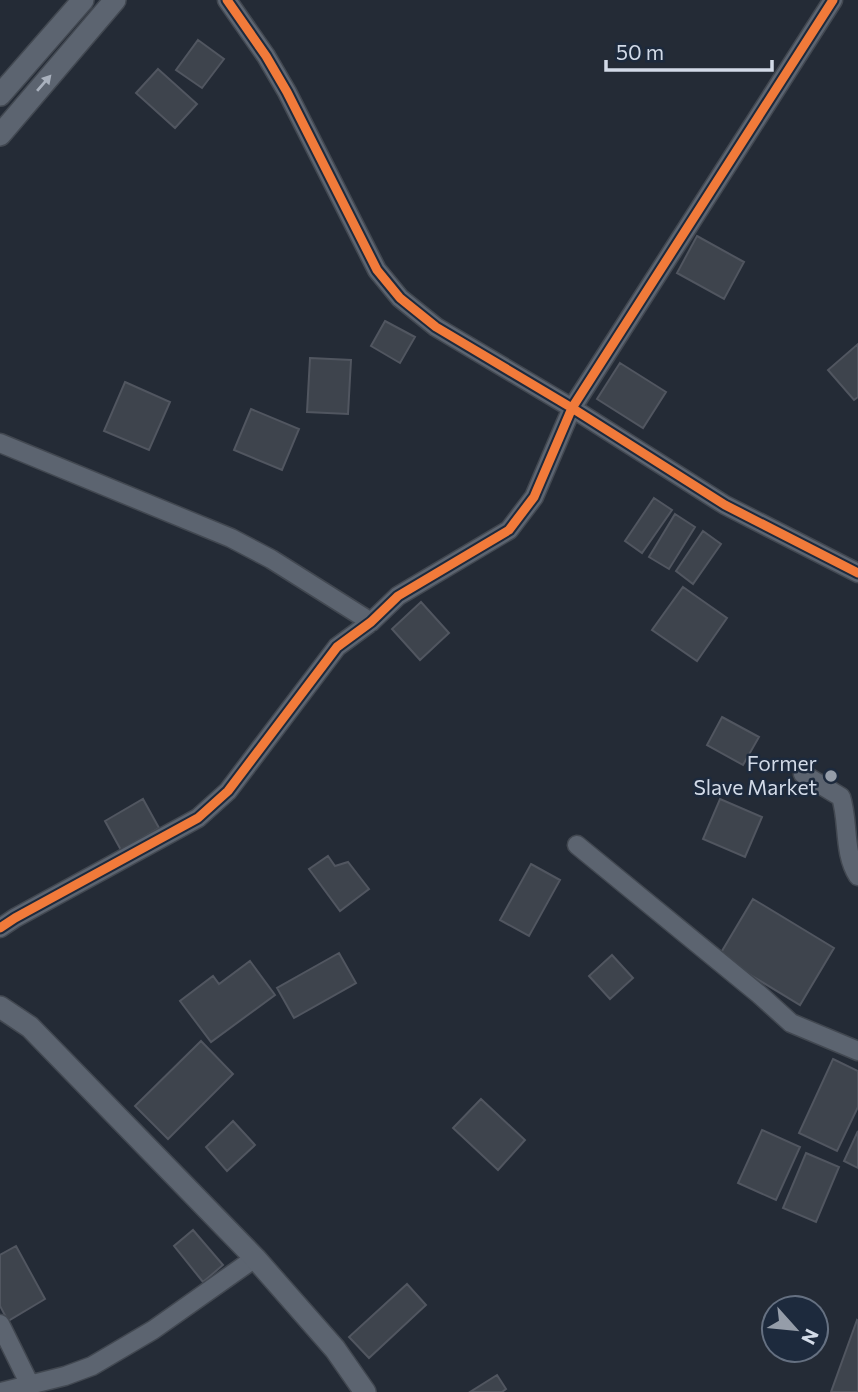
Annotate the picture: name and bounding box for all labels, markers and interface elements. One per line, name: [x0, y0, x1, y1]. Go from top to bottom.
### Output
scale bar: [606, 28, 772, 72]
text: 50 m: [616, 39, 664, 64]
one-way arrow: [36, 74, 51, 91]
place label: Former Slave Market: [693, 750, 817, 799]
marker: Former Slave Market: [823, 768, 839, 784]
north arrow: [760, 1294, 830, 1364]
text: N: [797, 1325, 824, 1349]

